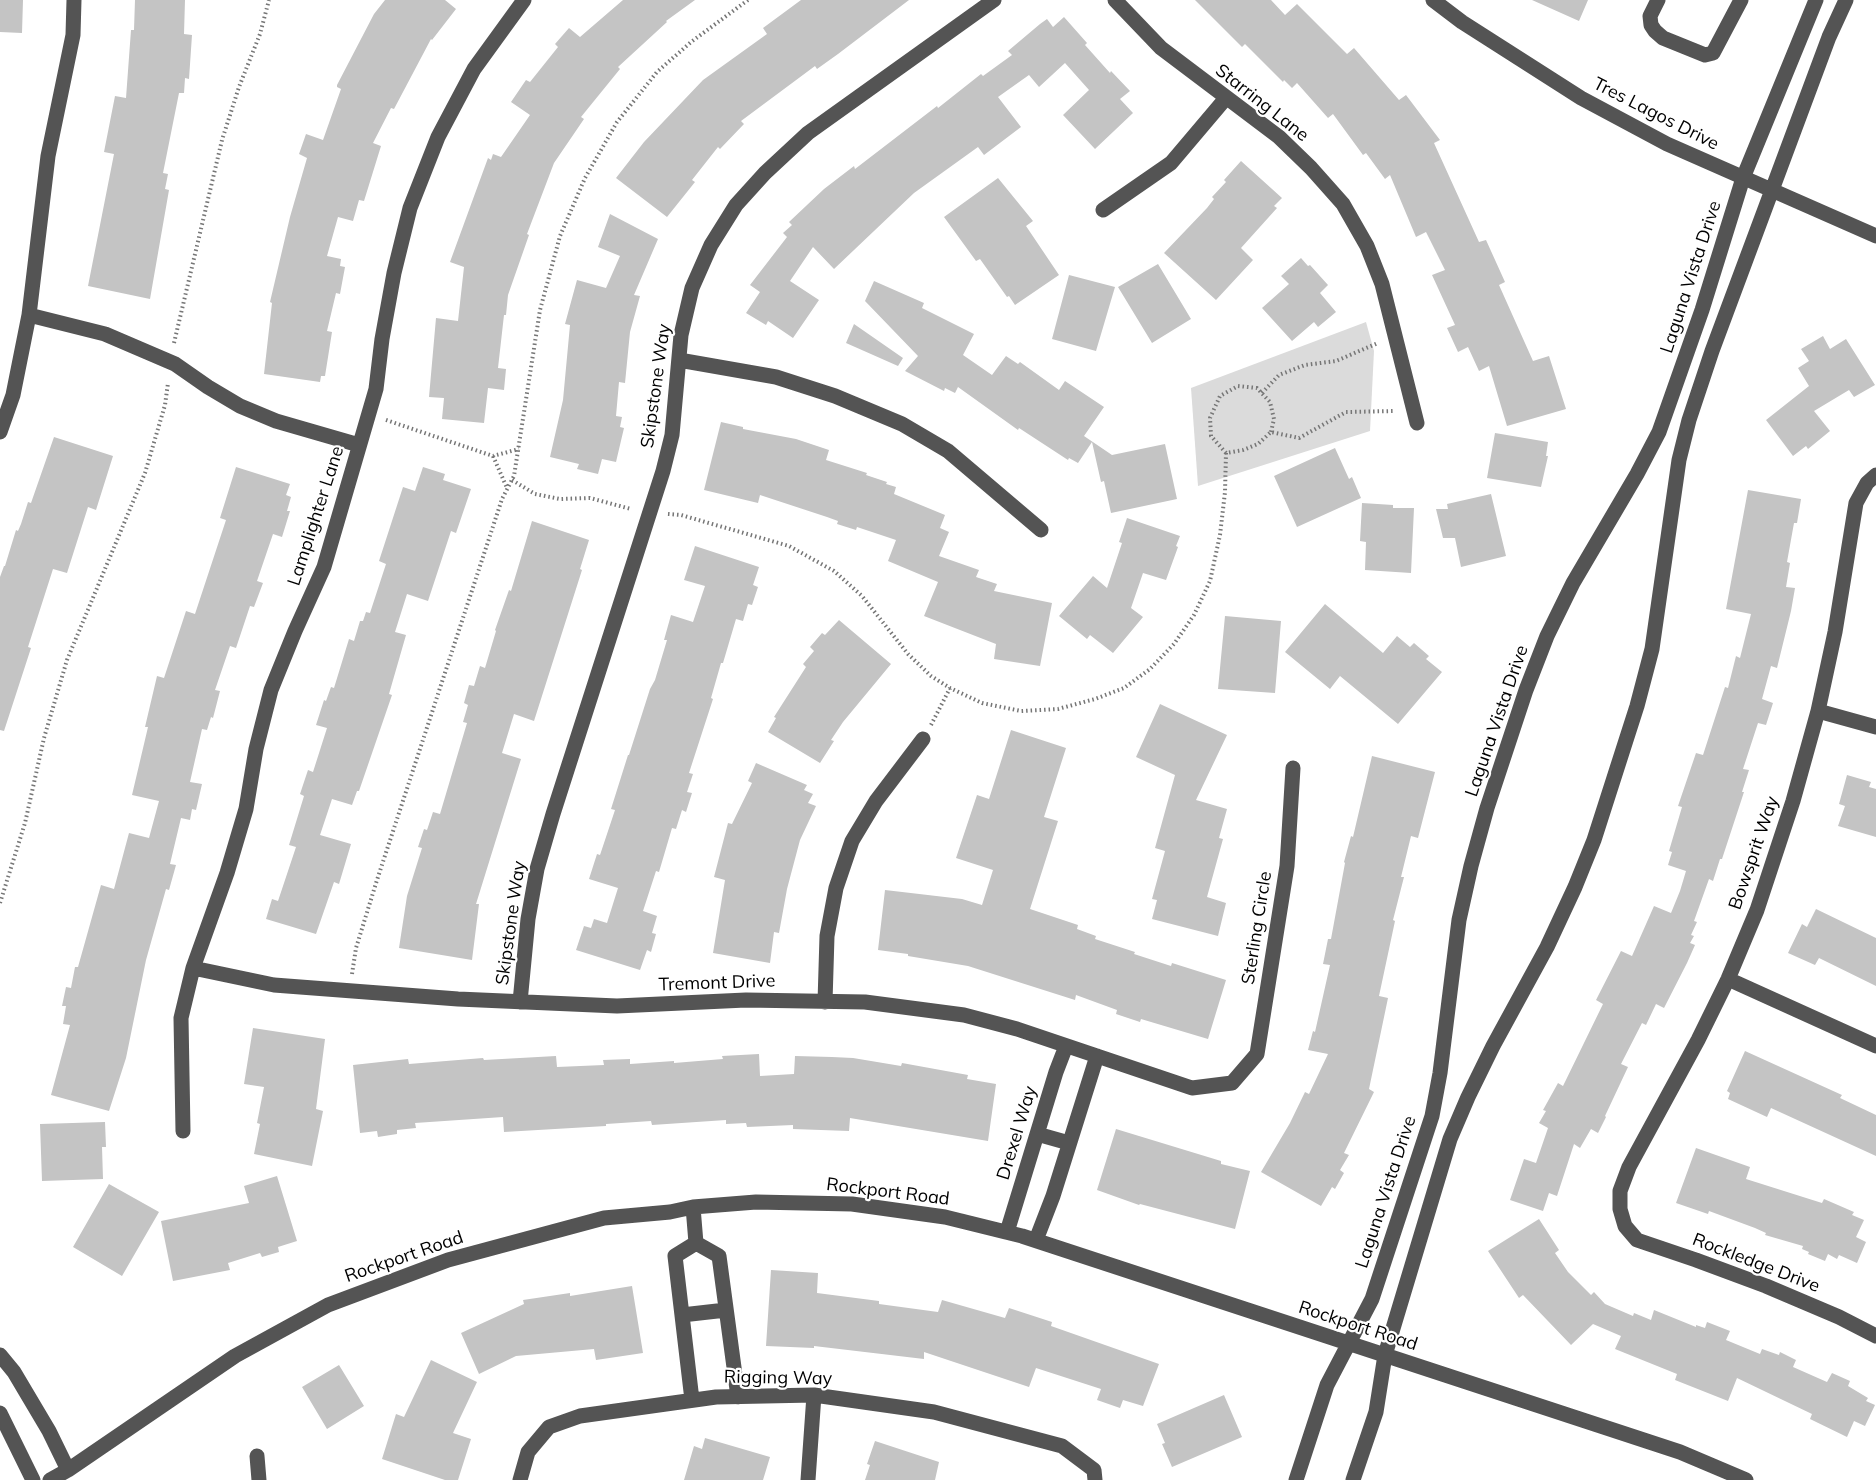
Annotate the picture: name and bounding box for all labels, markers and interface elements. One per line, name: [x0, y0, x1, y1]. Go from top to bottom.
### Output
street label: Starring Lane: [1211, 60, 1313, 146]
street label: Tres Lagos Drive: [1590, 73, 1722, 155]
street label: Laguna Vista Drive: [1656, 198, 1726, 356]
street label: Skipstone Way: [637, 323, 675, 449]
street label: Lamplighter Lane: [283, 444, 349, 588]
street label: Laguna Vista Drive: [1461, 642, 1533, 800]
street label: Bowsprit Way: [1724, 793, 1784, 913]
street label: Skipstone Way: [492, 860, 530, 986]
street label: Sterling Circle: [1237, 870, 1277, 986]
street label: Tremont Drive: [658, 970, 776, 996]
street label: Drexel Way: [992, 1083, 1042, 1183]
street label: Laguna Vista Drive: [1351, 1113, 1421, 1271]
street label: Rockport Road: [825, 1174, 951, 1210]
street label: Rockport Road: [342, 1227, 466, 1287]
street label: Rockledge Drive: [1689, 1229, 1823, 1297]
street label: Rockport Road: [1296, 1297, 1420, 1355]
street label: Rigging Way: [724, 1366, 832, 1390]

